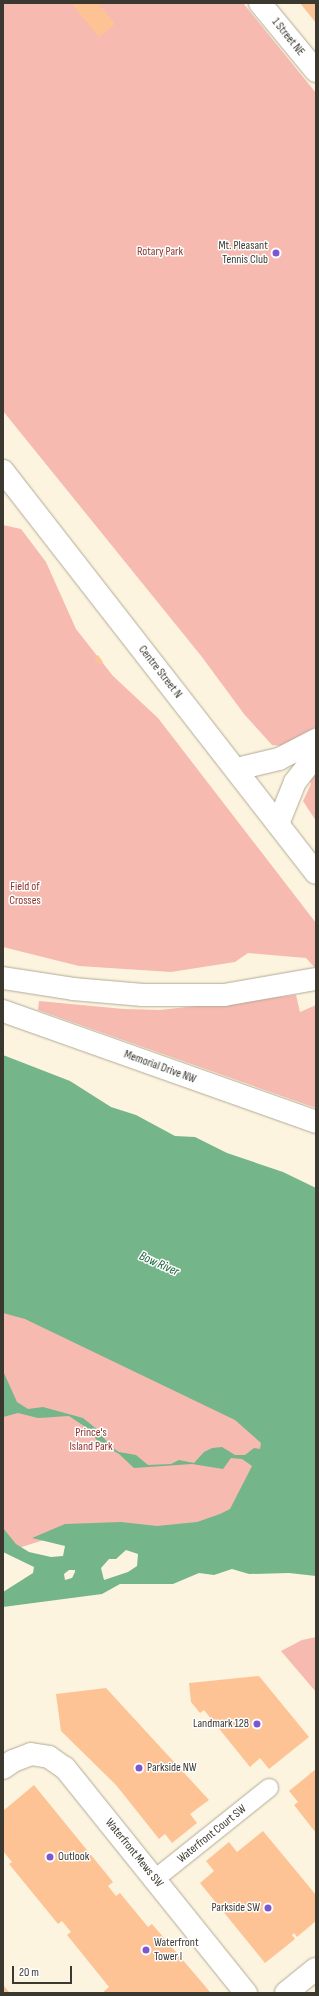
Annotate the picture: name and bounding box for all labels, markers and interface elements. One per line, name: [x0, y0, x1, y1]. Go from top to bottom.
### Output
street label: 1 Street NE: [268, 15, 308, 59]
place label: Mt. Pleasant Tennis Club: [218, 239, 268, 267]
park label: Rotary Park: [137, 245, 183, 259]
marker: Mt. Pleasant Tennis Club: [271, 248, 281, 258]
street label: Centre Street N: [135, 643, 185, 701]
park label: Field of Crosses: [9, 880, 41, 908]
street label: Memorial Drive NW: [122, 1047, 198, 1087]
water label: Bow River: [137, 1248, 181, 1280]
park label: Prince's Island Park: [69, 1426, 113, 1454]
place label: Landmark 128: [193, 1717, 249, 1731]
marker: Landmark 128: [252, 1719, 262, 1729]
place label: Parkside NW: [147, 1761, 197, 1775]
marker: Parkside NW: [134, 1763, 144, 1773]
street label: Waterfront Court SW: [175, 1802, 249, 1866]
street label: Waterfront Mews SW: [102, 1816, 166, 1890]
place label: Outlook: [58, 1850, 89, 1864]
marker: Outlook: [45, 1852, 55, 1862]
place label: Parkside SW: [211, 1901, 260, 1915]
marker: Parkside SW: [263, 1903, 273, 1913]
place label: Waterfront Tower I: [154, 1936, 199, 1964]
marker: Waterfront Tower I: [141, 1945, 151, 1955]
scale bar: [14, 1958, 74, 1984]
text: 20 m: [19, 1965, 39, 1980]

